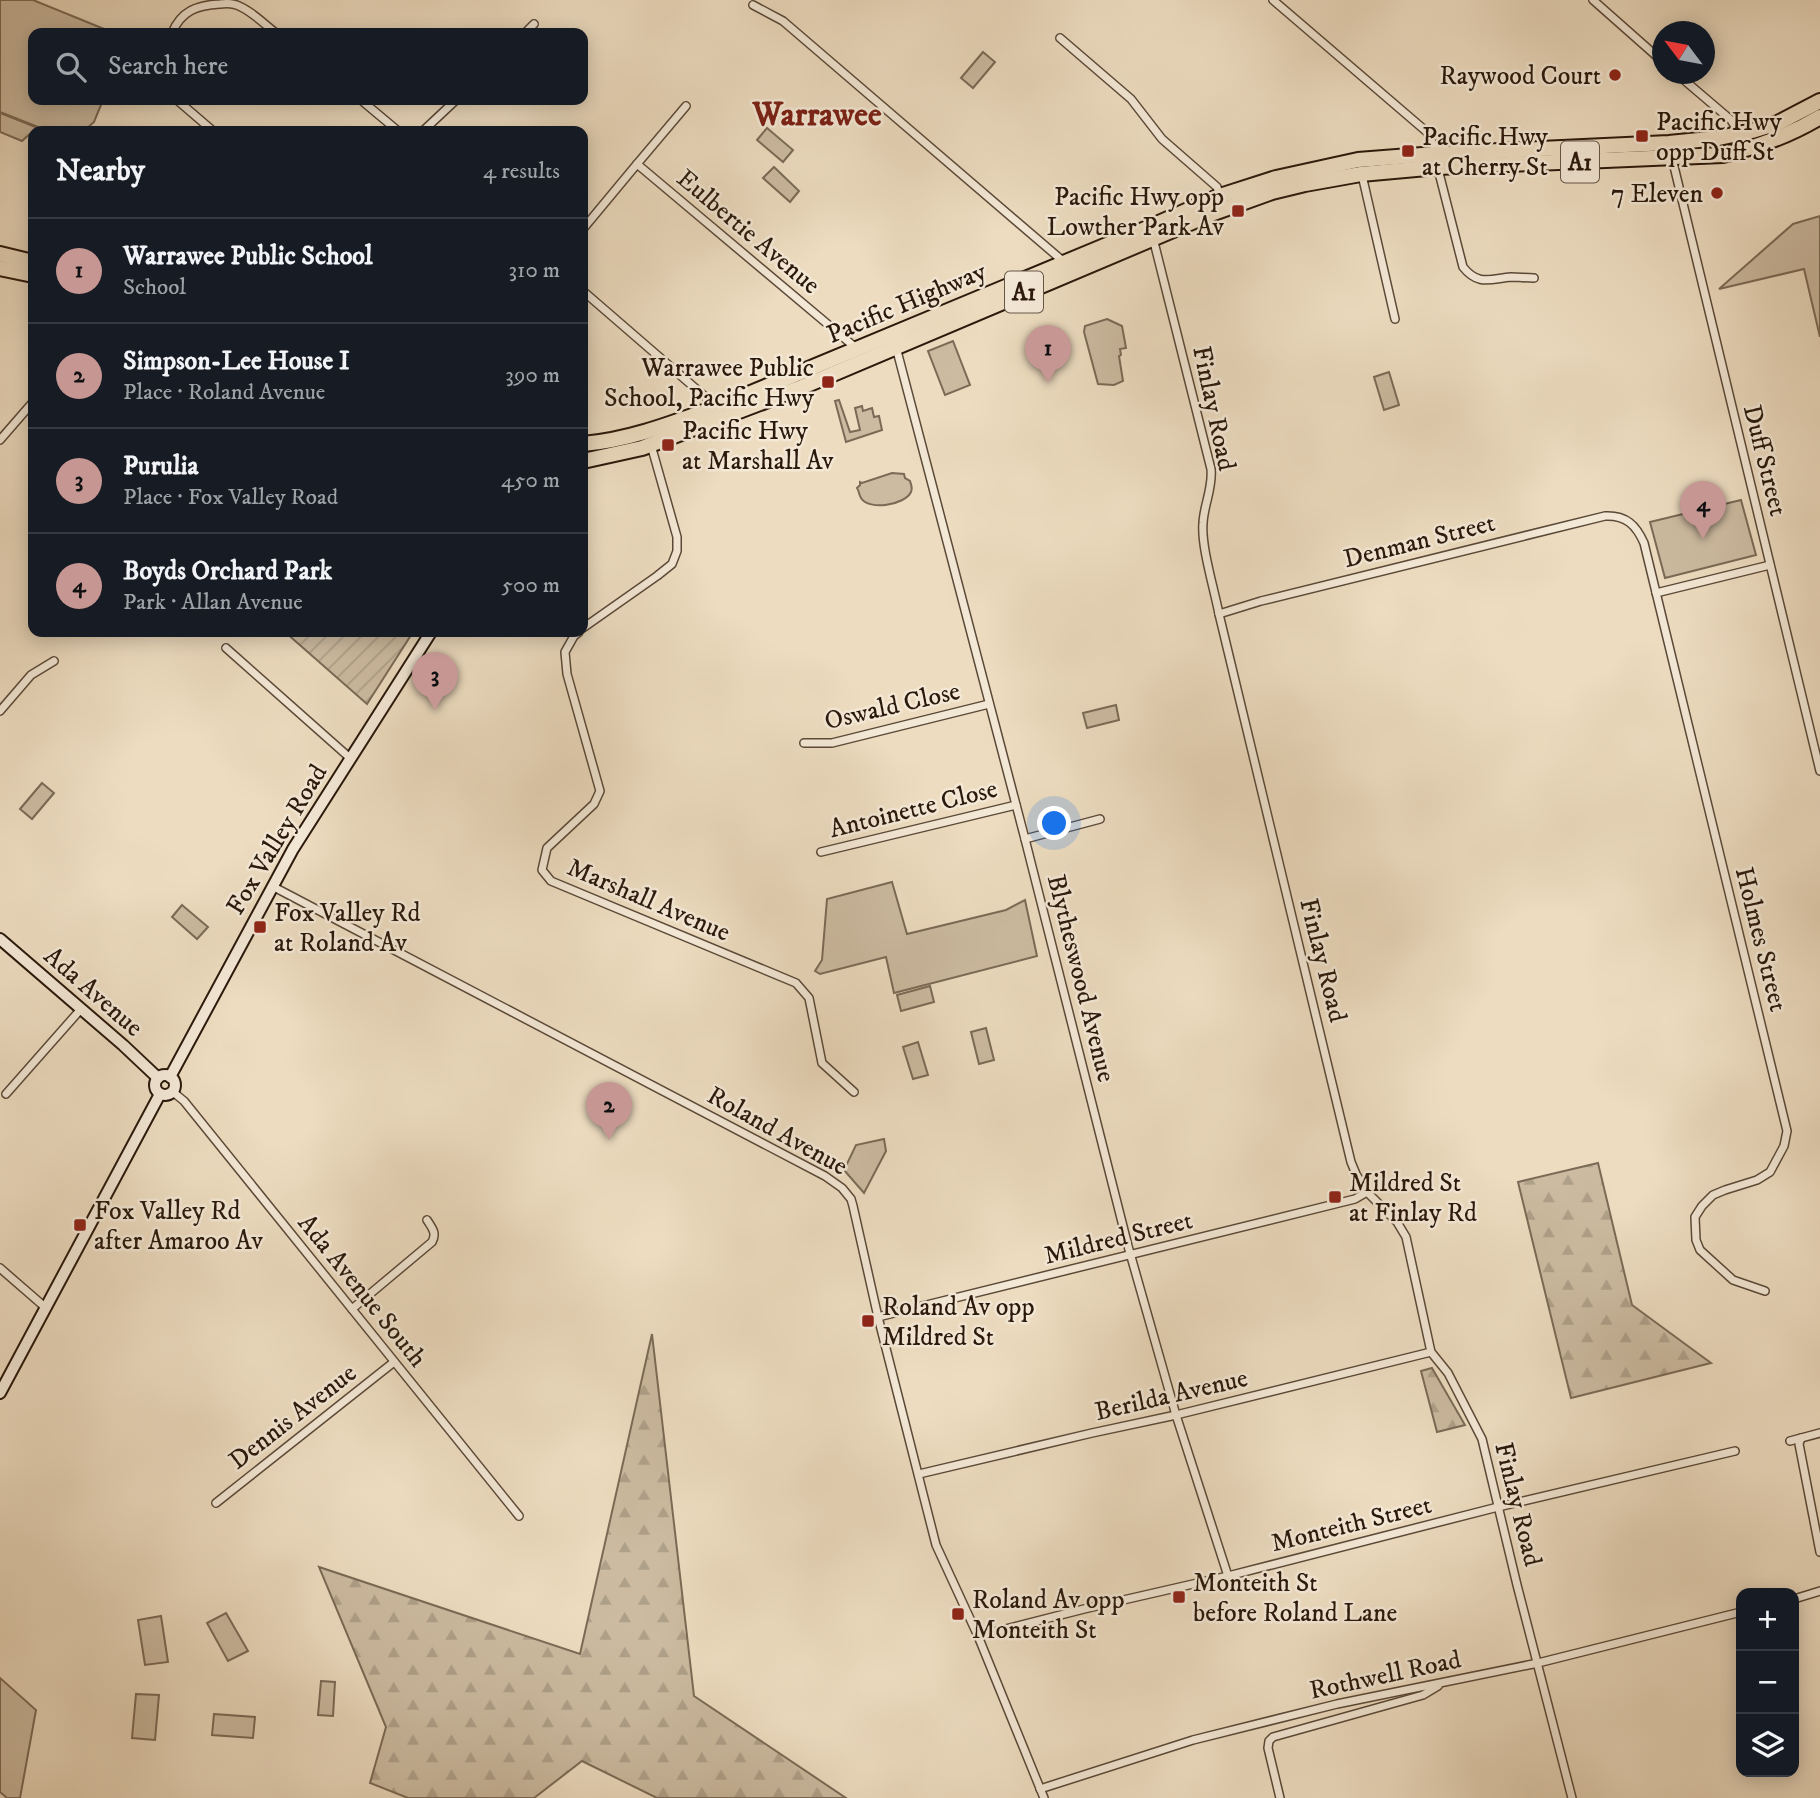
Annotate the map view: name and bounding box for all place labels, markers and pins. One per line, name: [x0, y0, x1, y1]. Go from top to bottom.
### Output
place label: Raywood Court: [1440, 60, 1601, 93]
marker: Raywood Court: [1607, 67, 1623, 83]
place label: Pacific Hwy opp Duff St: [1656, 106, 1782, 169]
place label: Pacific Hwy at Cherry St: [1422, 121, 1548, 184]
marker: Pacific Hwy opp Duff St: [1634, 128, 1650, 144]
marker: Pacific Hwy at Cherry St: [1400, 143, 1416, 159]
place label: 7 Eleven: [1611, 178, 1703, 211]
place label: Pacific Hwy opp Lowther Park Av: [1047, 181, 1225, 244]
marker: 7 Eleven: [1709, 185, 1725, 201]
marker: Pacific Hwy opp Lowther Park Av: [1230, 203, 1246, 219]
pin: 1: [1025, 325, 1071, 383]
place label: Warrawee Public School, Pacific Hwy: [604, 352, 815, 415]
marker: Warrawee Public School, Pacific Hwy: [820, 374, 836, 390]
place label: Pacific Hwy at Marshall Av: [682, 415, 834, 478]
marker: Pacific Hwy at Marshall Av: [660, 437, 676, 453]
pin: 4: [1680, 481, 1726, 539]
pin: 3: [412, 652, 458, 710]
place label: Fox Valley Rd at Roland Av: [274, 897, 420, 960]
marker: Fox Valley Rd at Roland Av: [252, 919, 268, 935]
pin: 2: [586, 1082, 632, 1140]
place label: Mildred St at Finlay Rd: [1349, 1167, 1477, 1230]
marker: Mildred St at Finlay Rd: [1327, 1189, 1343, 1205]
place label: Fox Valley Rd after Amaroo Av: [94, 1195, 263, 1258]
marker: Fox Valley Rd after Amaroo Av: [72, 1217, 88, 1233]
place label: Roland Av opp Mildred St: [882, 1291, 1034, 1354]
marker: Roland Av opp Mildred St: [860, 1313, 876, 1329]
place label: Monteith St before Roland Lane: [1193, 1567, 1397, 1630]
place label: Roland Av opp Monteith St: [972, 1584, 1124, 1647]
marker: Monteith St before Roland Lane: [1171, 1589, 1187, 1605]
marker: Roland Av opp Monteith St: [950, 1606, 966, 1622]

